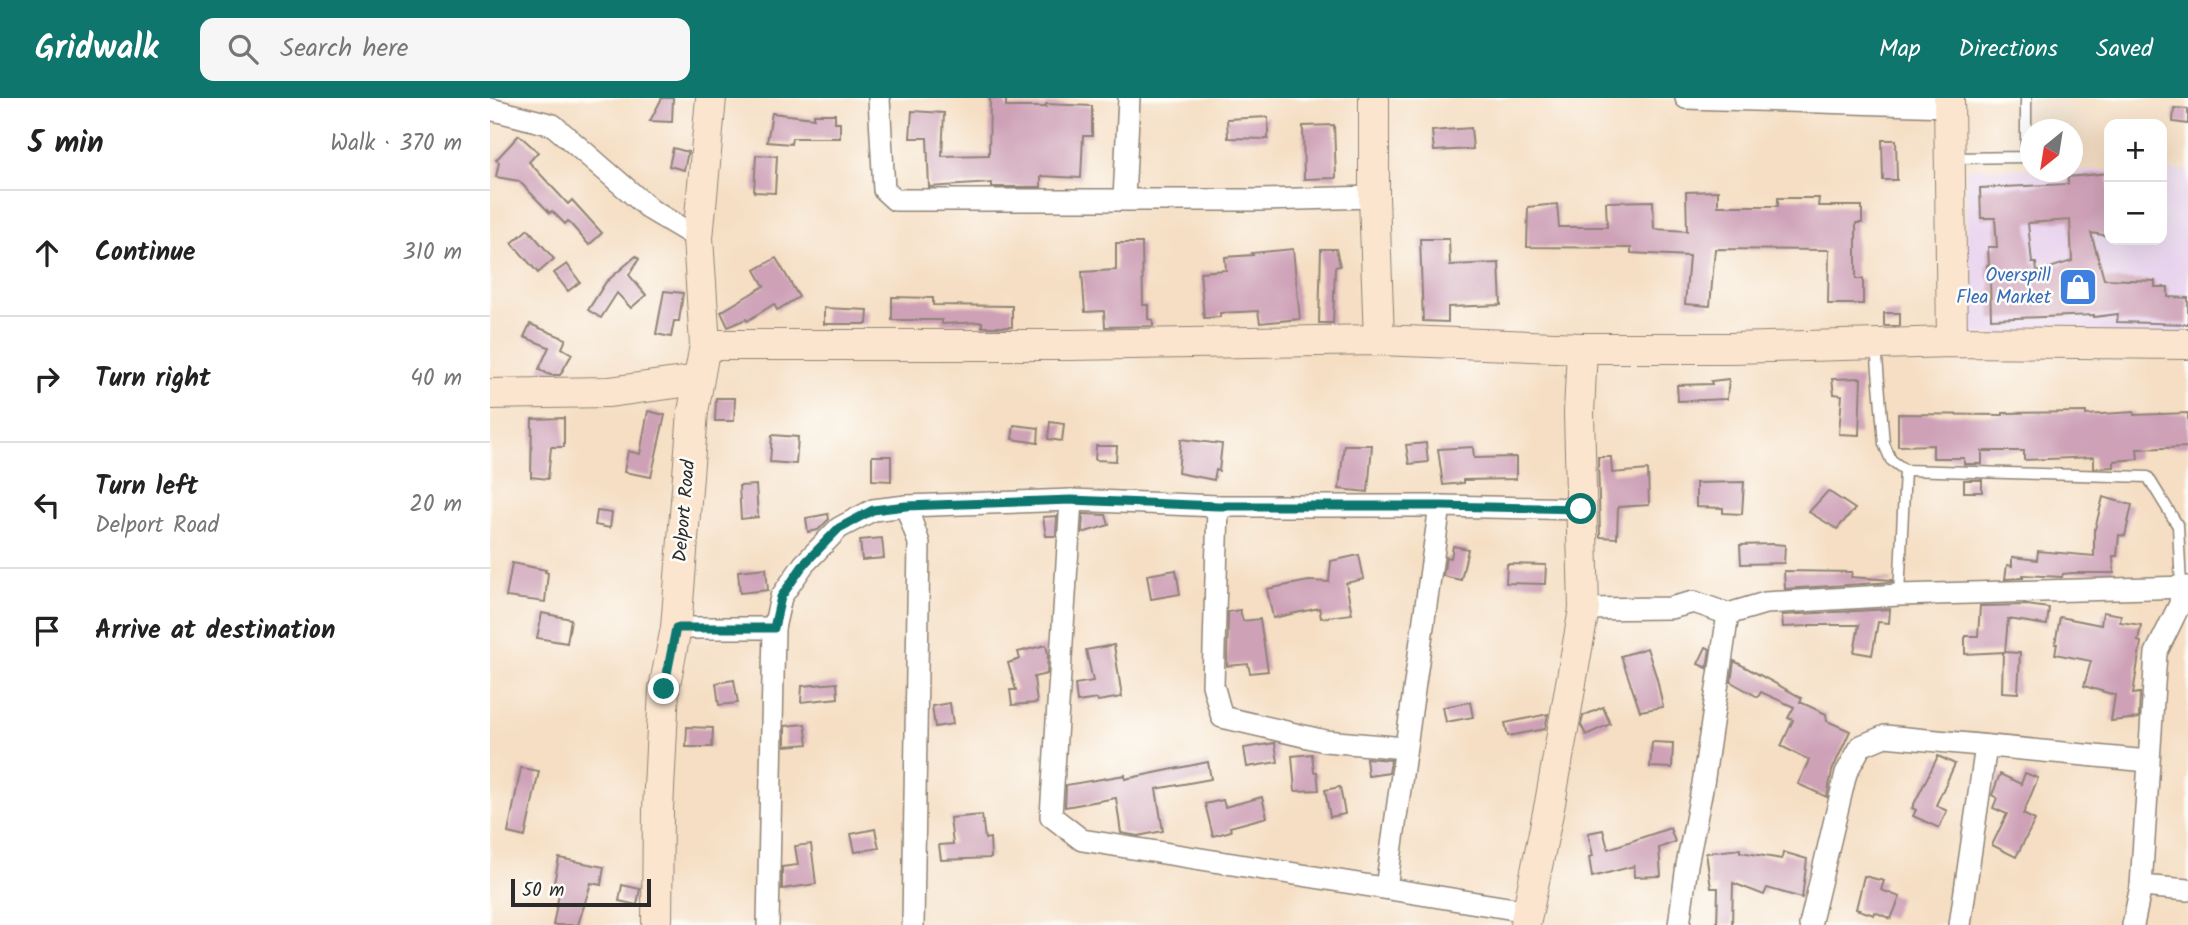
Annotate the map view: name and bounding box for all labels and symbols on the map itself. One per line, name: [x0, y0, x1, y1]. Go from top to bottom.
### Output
north arrow: [2020, 119, 2083, 182]
place label: Overspill Flea Market: [1956, 261, 2052, 313]
shop icon: Overspill Flea Market: [2057, 266, 2099, 308]
street label: Delport Road: [666, 458, 704, 563]
route start: [1565, 493, 1596, 524]
route end: [648, 673, 679, 704]
scale bar: [511, 876, 651, 908]

